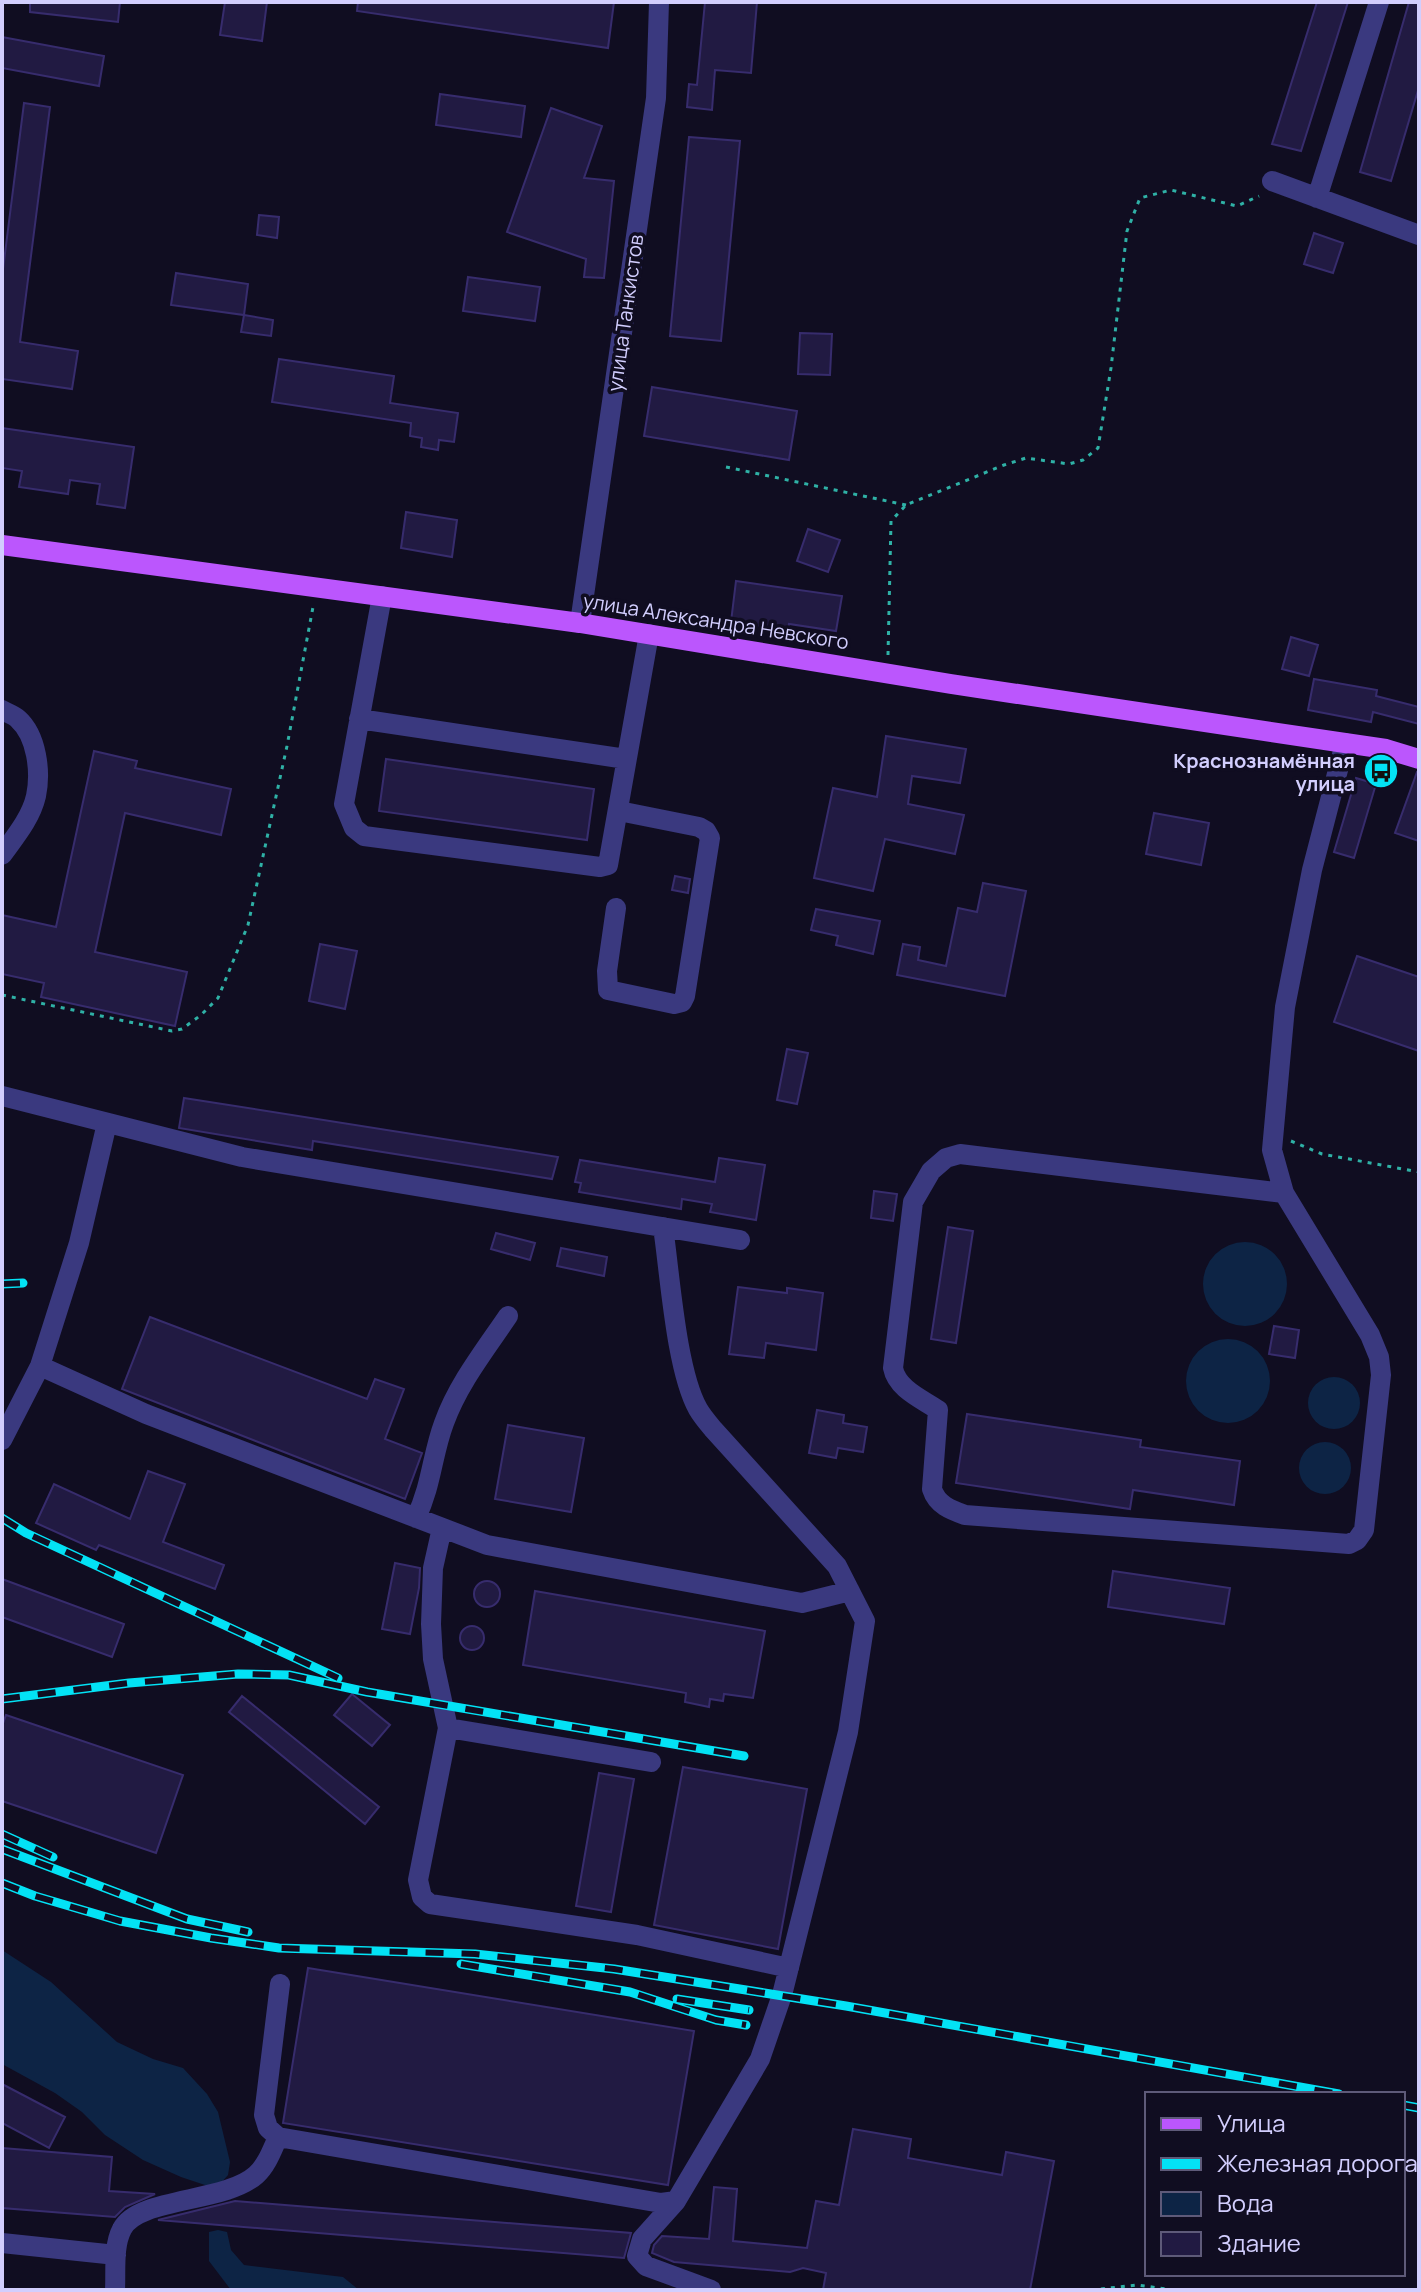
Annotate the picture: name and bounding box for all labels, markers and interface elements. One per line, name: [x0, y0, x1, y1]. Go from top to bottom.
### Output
street label: улица Танкистов: [601, 232, 649, 393]
street label: улица Александра Невского: [581, 587, 851, 655]
place label: Краснознамённая улица: [1173, 747, 1355, 797]
bus stop icon: Краснознамённая улица: [1362, 752, 1400, 790]
legend: [1145, 2092, 1405, 2276]
text: Улица: [1217, 2106, 1286, 2139]
text: Железная дорога: [1217, 2146, 1418, 2179]
text: Вода: [1217, 2186, 1274, 2219]
text: Здание: [1217, 2226, 1301, 2259]

